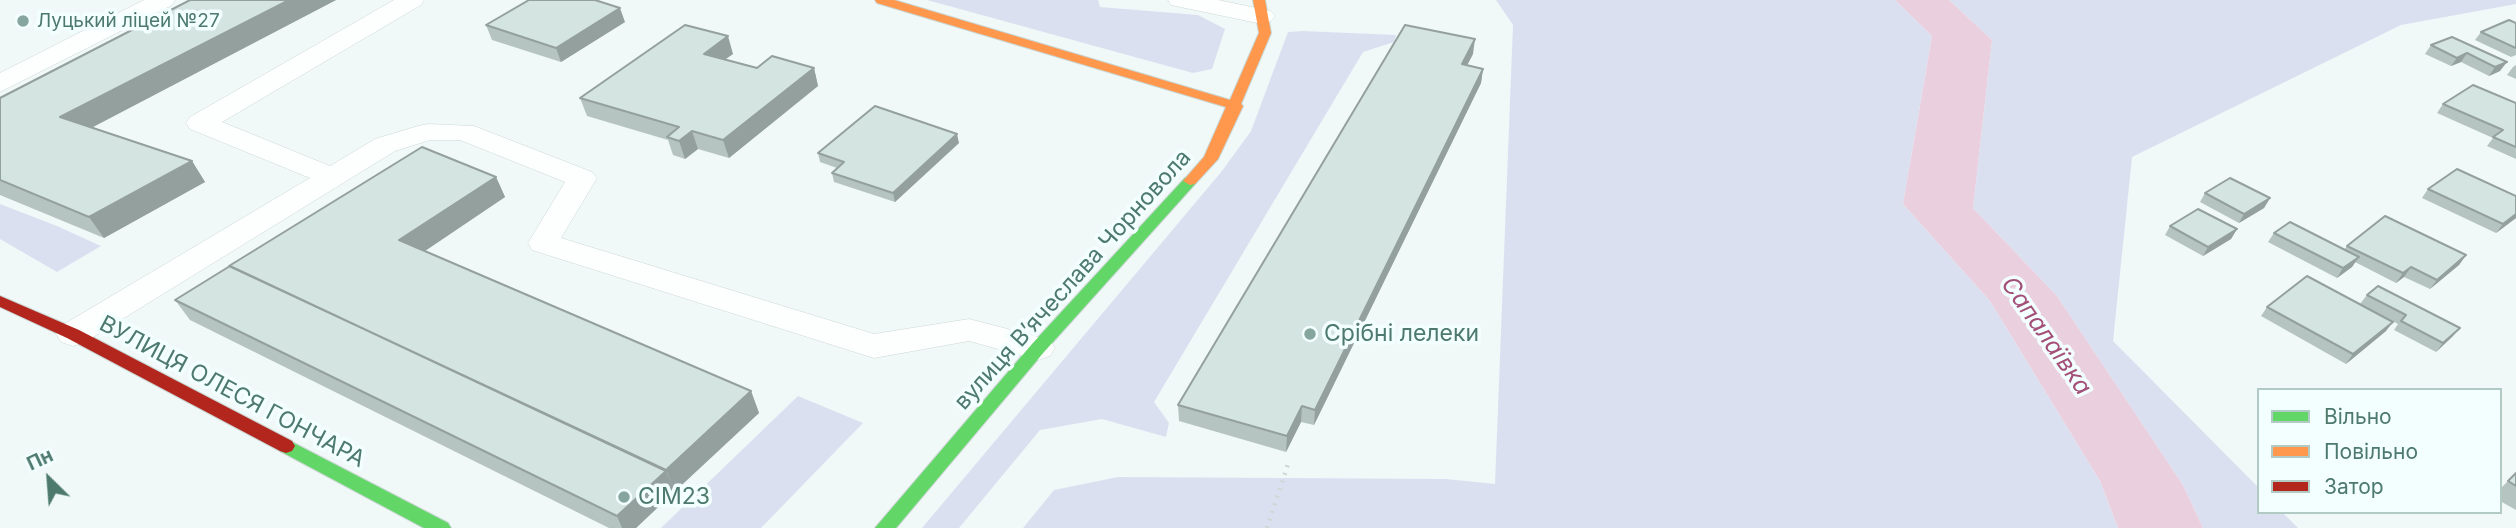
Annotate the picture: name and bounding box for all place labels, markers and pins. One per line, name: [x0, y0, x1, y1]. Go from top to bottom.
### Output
place label: Луцький ліцей №27: [37, 10, 220, 32]
marker: Луцький ліцей №27: [15, 13, 31, 29]
place label: Срібні лелеки: [1324, 320, 1479, 348]
marker: Срібні лелеки: [1302, 326, 1318, 342]
place label: СІМ23: [638, 483, 710, 511]
marker: СІМ23: [616, 489, 632, 505]

